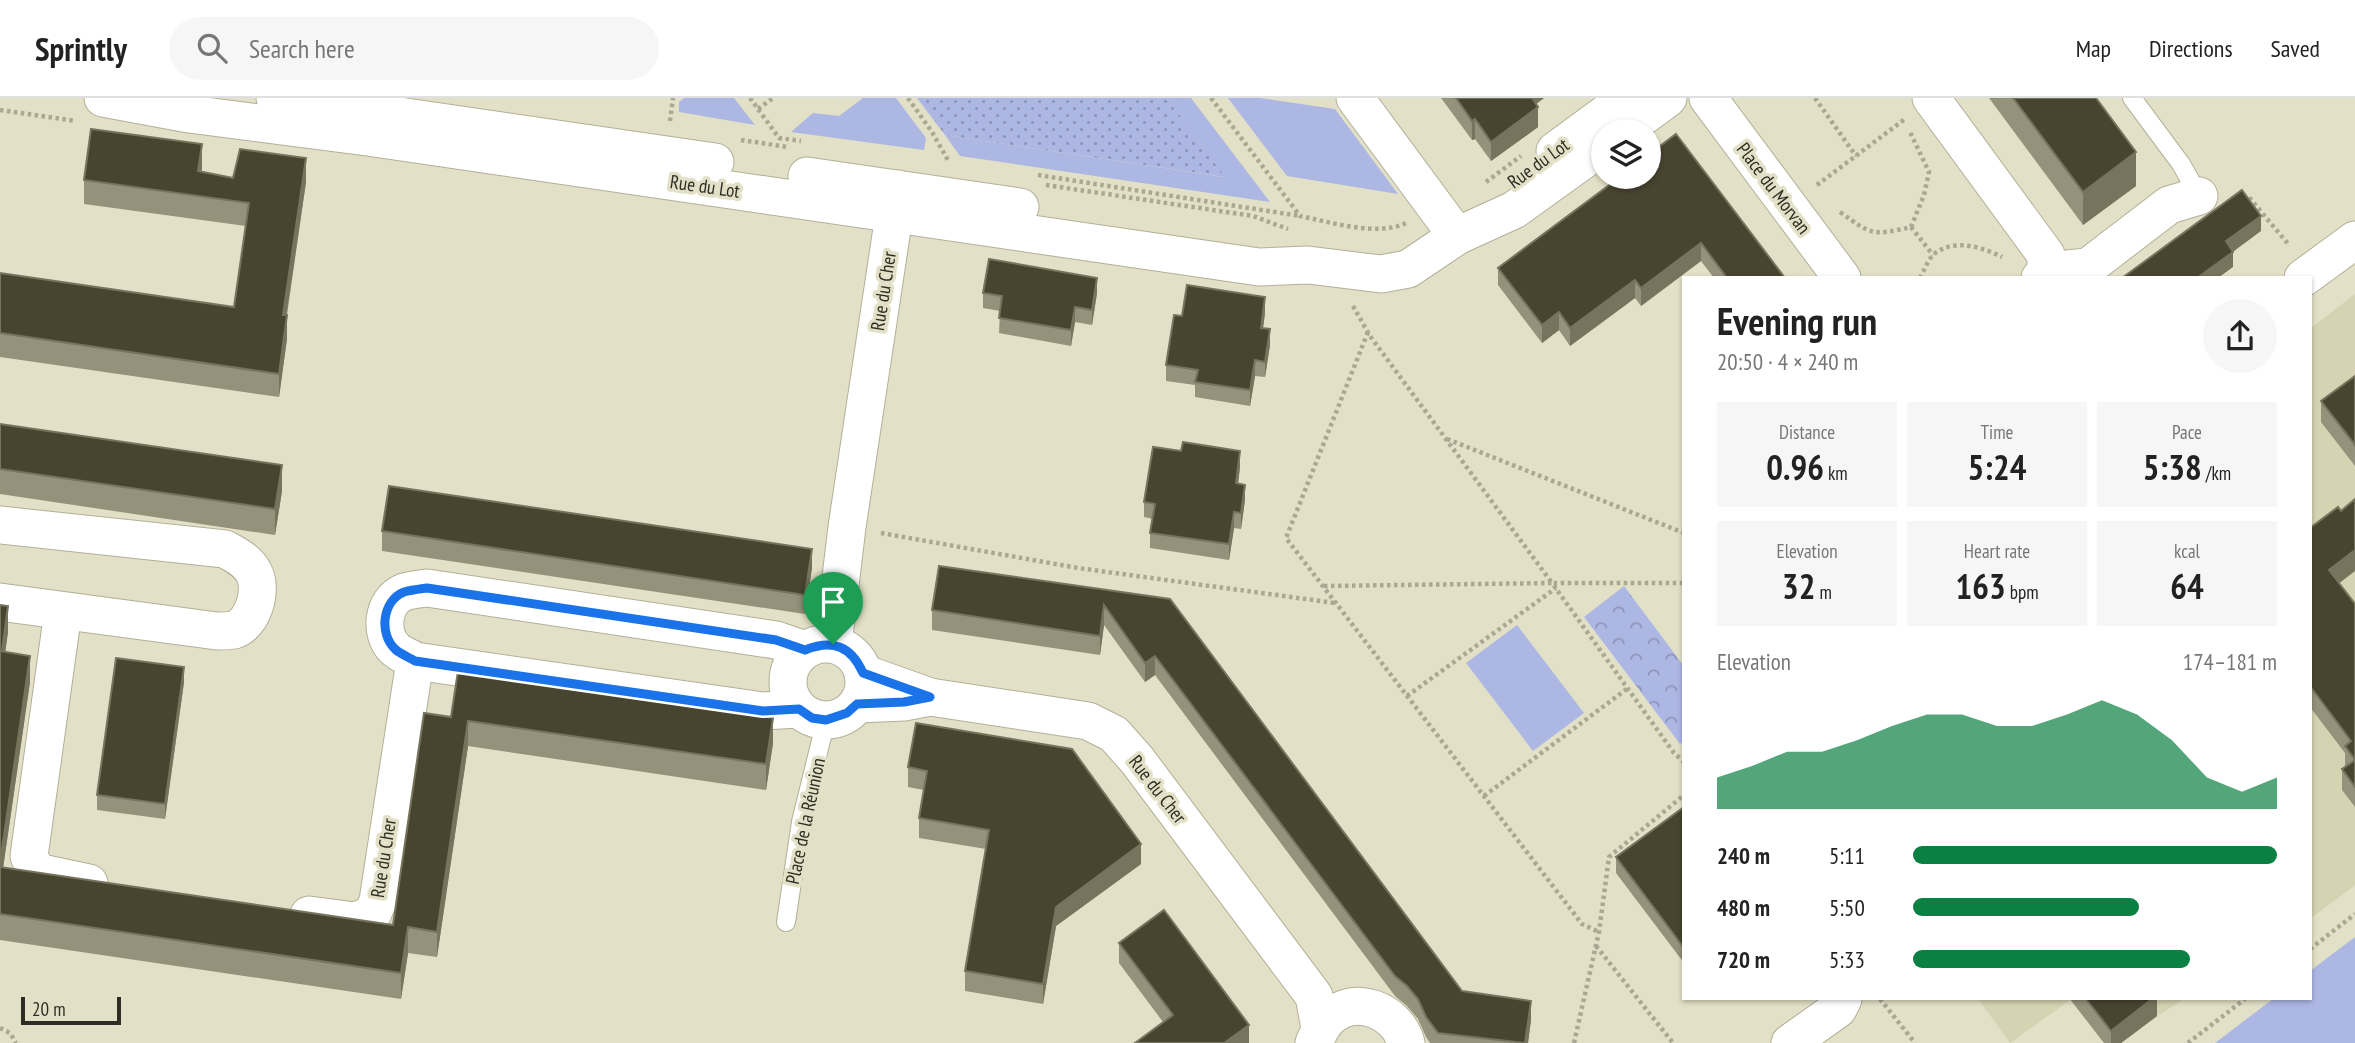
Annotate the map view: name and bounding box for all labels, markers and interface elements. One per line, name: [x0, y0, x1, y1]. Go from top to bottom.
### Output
search box: [169, 17, 659, 80]
text: Sprintly: [35, 27, 127, 70]
icon: search: [193, 29, 231, 67]
text: Search here: [249, 32, 355, 65]
text: Map: [2076, 33, 2111, 64]
text: Directions: [2149, 33, 2233, 64]
text: Saved: [2271, 33, 2320, 64]
map controls: [1591, 119, 1661, 189]
button: layers: [1591, 119, 1661, 189]
street label: Rue du Lot: [1503, 132, 1574, 193]
street label: Place du Morvan: [1732, 138, 1816, 238]
street label: Rue du Lot: [669, 169, 742, 203]
street label: Rue du Cher: [865, 249, 901, 332]
text: Evening run: [1717, 296, 1877, 345]
button: share: [2203, 299, 2277, 373]
text: 20:50 · 4 × 240 m: [1717, 347, 1858, 376]
text: Distance: [1779, 420, 1835, 444]
text: Time: [1981, 420, 2013, 444]
text: Pace: [2172, 420, 2202, 444]
text: 0.96: [1766, 444, 1824, 490]
text: 5:24: [1968, 444, 2026, 490]
text: 5:38: [2143, 444, 2202, 490]
text: km: [1824, 461, 1848, 485]
text: /km: [2202, 461, 2231, 485]
text: Elevation: [1777, 539, 1837, 563]
text: Heart rate: [1964, 539, 2030, 563]
text: kcal: [2174, 539, 2200, 563]
text: 32: [1782, 563, 1816, 609]
text: 163: [1955, 563, 2006, 609]
text: 64: [2170, 563, 2204, 609]
pin: [803, 572, 863, 644]
text: m: [1816, 580, 1832, 604]
text: bpm: [2006, 580, 2039, 604]
icon: arrive: [814, 583, 852, 621]
text: Elevation: [1717, 647, 1791, 676]
text: 174–181 m: [2183, 647, 2277, 676]
street label: Rue du Cher: [1124, 750, 1193, 828]
street label: Place de la Réunion: [780, 756, 830, 886]
street label: Rue du Cher: [365, 816, 401, 899]
text: 240 m: [1717, 841, 1770, 870]
text: 5:11: [1829, 841, 1865, 870]
text: 480 m: [1717, 893, 1770, 922]
text: 5:50: [1829, 893, 1865, 922]
text: 720 m: [1717, 945, 1770, 974]
text: 5:33: [1829, 945, 1865, 974]
scale bar: [21, 994, 121, 1026]
text: 20 m: [32, 997, 66, 1021]

